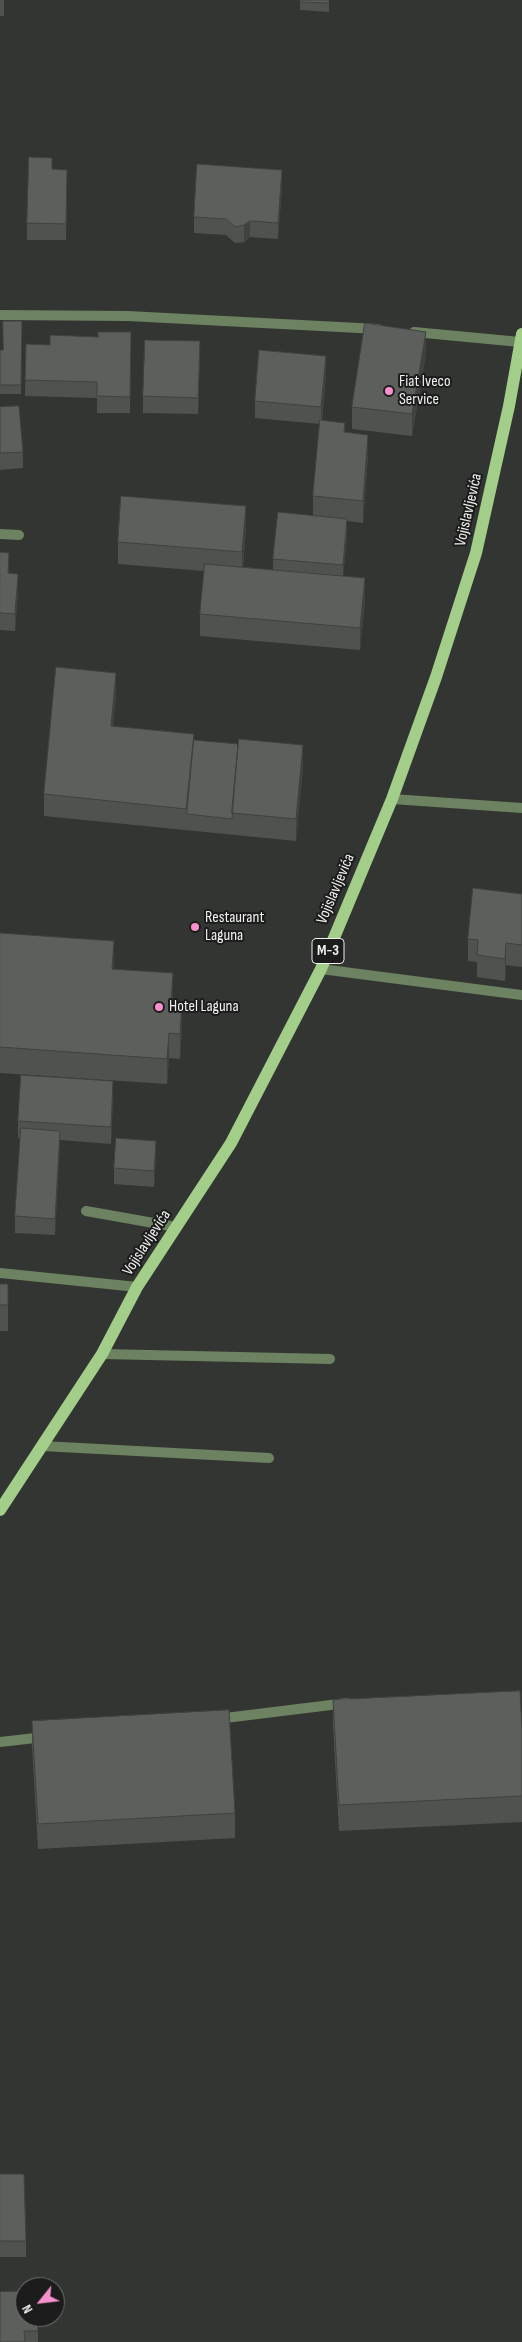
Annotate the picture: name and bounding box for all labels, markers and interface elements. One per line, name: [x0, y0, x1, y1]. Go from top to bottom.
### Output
place label: Fiat Iveco Service: [399, 372, 451, 410]
marker: Fiat Iveco Service: [383, 385, 395, 397]
street label: Vojislavljevića: [451, 472, 487, 548]
street label: Vojislavljevića: [313, 851, 359, 927]
place label: Restaurant Laguna: [205, 908, 264, 946]
marker: Restaurant Laguna: [189, 921, 201, 933]
road number: M-3: [312, 938, 344, 964]
place label: Hotel Laguna: [169, 997, 239, 1017]
marker: Hotel Laguna: [153, 1001, 165, 1013]
street label: Vojislavljevića: [119, 1207, 175, 1279]
north arrow: [15, 2277, 65, 2327]
text: N: [18, 2302, 37, 2316]

